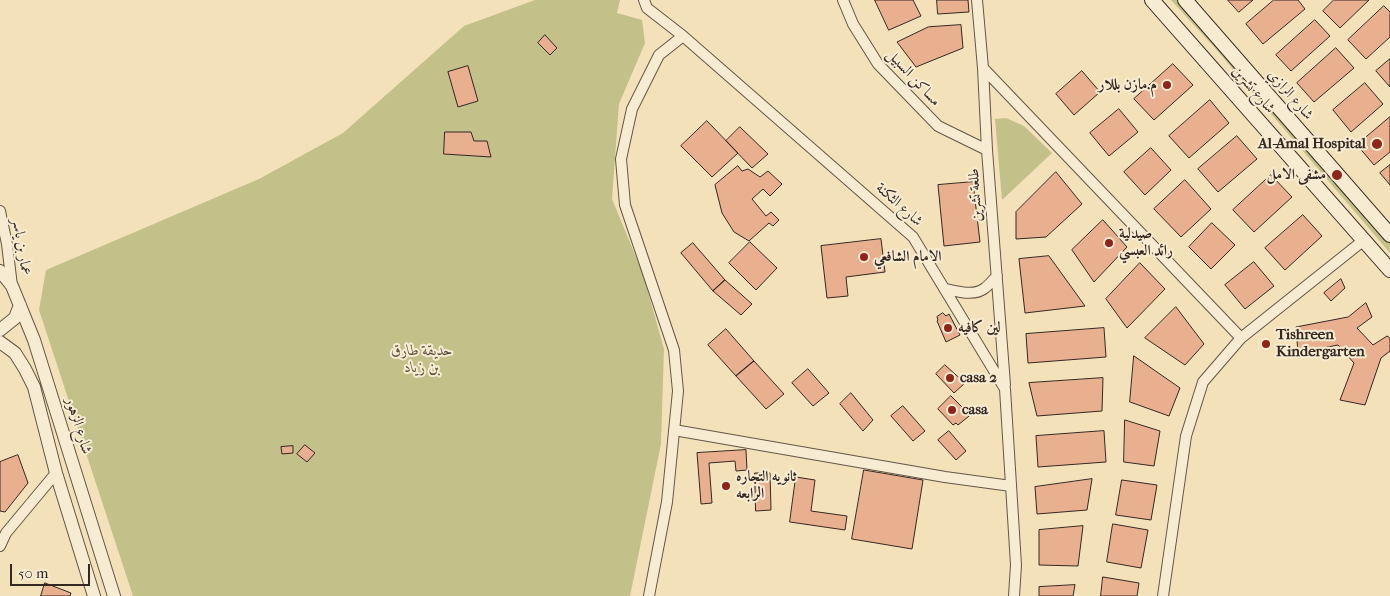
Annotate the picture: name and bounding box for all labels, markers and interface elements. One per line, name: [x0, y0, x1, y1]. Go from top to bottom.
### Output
street label: مساكن السبيل: [882, 46, 944, 110]
street label: شارع تشرين: [1227, 63, 1279, 117]
street label: شارع الرازي: [1263, 66, 1317, 124]
place label: م.مازن بللار: [1099, 76, 1157, 94]
marker: م.مازن بللار: [1161, 79, 1173, 91]
place label: Al-Amal Hospital: [1258, 135, 1366, 153]
marker: Al-Amal Hospital: [1370, 137, 1384, 151]
place label: مشفى الامل: [1267, 166, 1326, 184]
street label: طلعة تشرين: [965, 168, 987, 222]
marker: مشفى الامل: [1330, 168, 1344, 182]
street label: شارع الثكنة: [872, 179, 926, 231]
street label: عمار بن ياسر: [8, 217, 34, 277]
place label: صيدلية رائد العبسي: [1119, 225, 1173, 260]
marker: صيدلية رائد العبسي: [1103, 237, 1115, 249]
place label: الامام الشافعي: [874, 248, 942, 266]
marker: الامام الشافعي: [858, 251, 870, 263]
place label: لين كافيه: [958, 319, 1001, 337]
marker: لين كافيه: [942, 322, 954, 334]
place label: Tishreen Kindergarten: [1276, 326, 1365, 361]
marker: Tishreen Kindergarten: [1260, 338, 1272, 350]
park label: حديقة طارق بن زياد: [391, 342, 453, 377]
place label: casa 2: [960, 369, 997, 387]
marker: casa 2: [944, 372, 956, 384]
street label: شارع الزهور: [61, 396, 95, 456]
place label: casa: [962, 401, 988, 419]
marker: casa: [946, 404, 958, 416]
place label: ثانويه التجاره الرابعه: [736, 468, 796, 503]
marker: ثانويه التجاره الرابعه: [720, 480, 732, 492]
scale bar: [12, 554, 92, 586]
text: 50 m: [18, 564, 48, 582]

